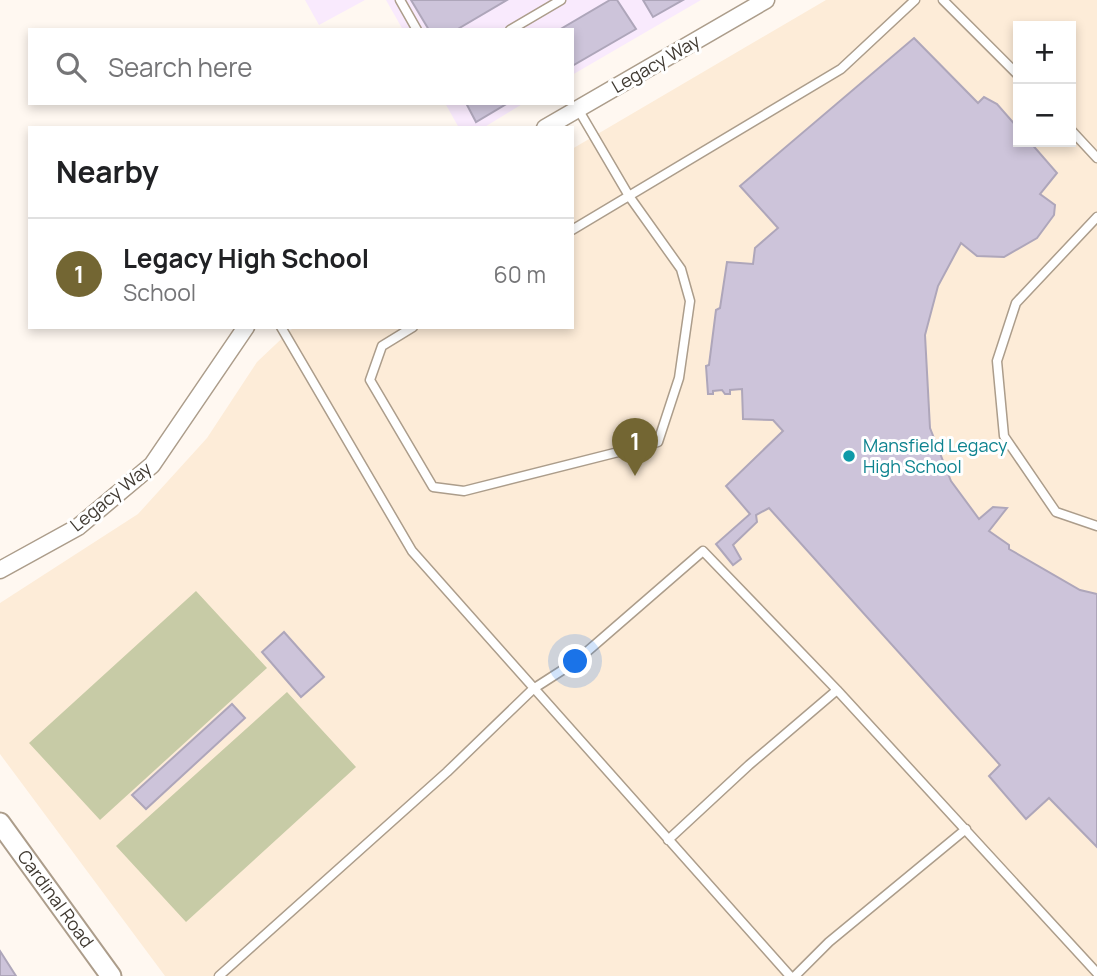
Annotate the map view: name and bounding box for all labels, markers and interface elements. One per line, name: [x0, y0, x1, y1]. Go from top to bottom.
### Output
map controls: [1013, 21, 1076, 147]
button: +: [1013, 21, 1076, 84]
search box: [28, 28, 574, 105]
street label: Legacy Way: [607, 28, 704, 98]
icon: search: [52, 48, 90, 86]
text: Search here: [108, 49, 253, 85]
button: −: [1013, 84, 1076, 147]
text: Nearby: [56, 151, 159, 192]
text: Legacy High School: [123, 240, 369, 276]
text: 1: [74, 258, 84, 290]
text: 60 m: [494, 258, 546, 290]
text: School: [123, 276, 196, 308]
pin: 1: [612, 418, 658, 476]
place label: Mansfield Legacy High School: [863, 433, 1008, 478]
marker: Mansfield Legacy High School: [841, 448, 857, 464]
street label: Legacy Way: [65, 456, 156, 536]
your location: [558, 644, 592, 678]
street label: Cardinal Road: [12, 845, 100, 952]

